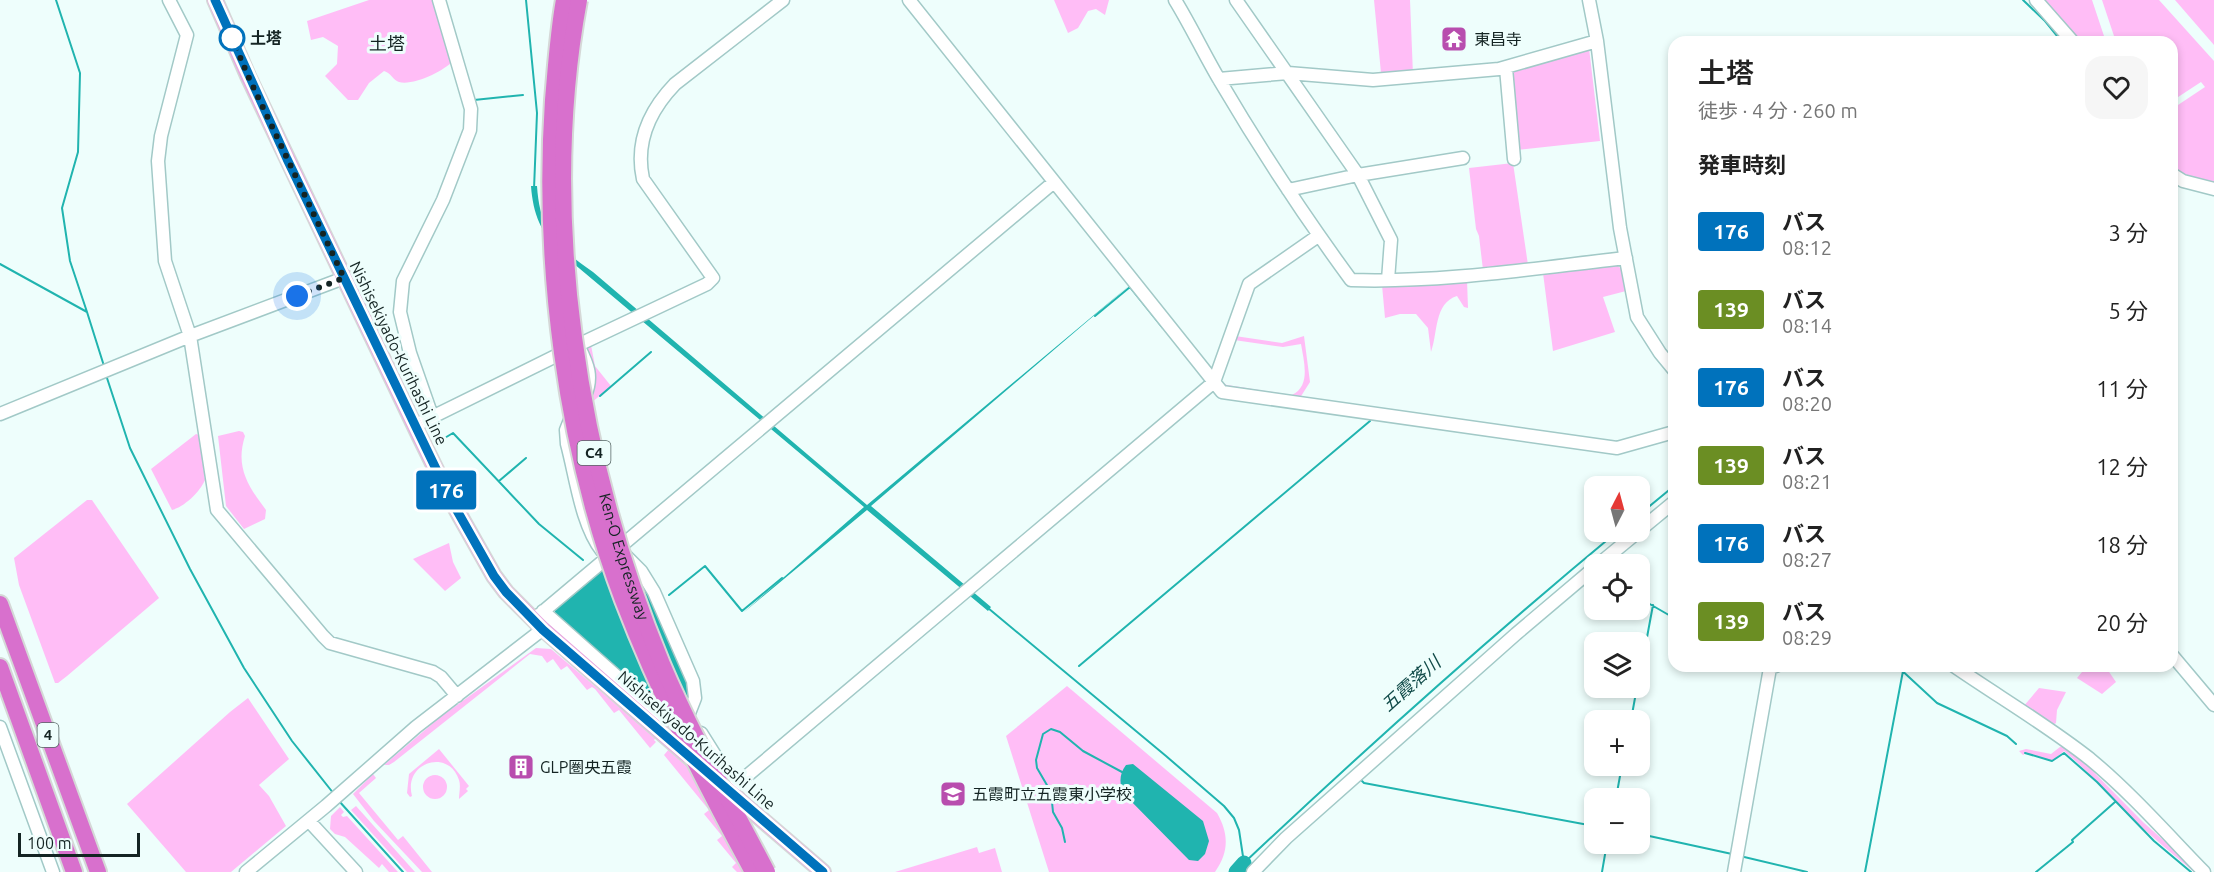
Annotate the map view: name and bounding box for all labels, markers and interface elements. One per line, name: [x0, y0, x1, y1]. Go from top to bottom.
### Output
temple icon: 東昌寺: [1439, 24, 1469, 54]
marker: 土塔: [219, 25, 245, 51]
place label: 土塔: [250, 29, 282, 47]
place label: 東昌寺: [1474, 30, 1522, 48]
district label: 土塔: [369, 33, 405, 53]
button: heart: [2085, 56, 2148, 119]
text: 土塔: [1698, 57, 1754, 88]
text: 徒歩 · 4 分 · 260 m: [1698, 99, 1858, 122]
text: 発車時刻: [1698, 152, 1786, 177]
text: バス: [1782, 209, 1826, 234]
text: 176: [1713, 219, 1749, 243]
text: 3 分: [2109, 220, 2148, 245]
text: 08:12: [1782, 236, 1832, 259]
street label: Nishisekiyado-Kurihashi Line: [347, 258, 451, 448]
your location: [282, 281, 312, 311]
text: バス: [1782, 287, 1826, 312]
text: 139: [1713, 297, 1749, 321]
text: 5 分: [2109, 298, 2148, 323]
text: 08:14: [1782, 314, 1832, 337]
text: バス: [1782, 365, 1826, 390]
text: 176: [1713, 375, 1749, 399]
text: 11 分: [2096, 376, 2148, 401]
text: 08:20: [1782, 392, 1832, 415]
road number: C4: [578, 441, 610, 465]
text: バス: [1782, 443, 1826, 468]
text: 139: [1713, 453, 1749, 477]
text: 12 分: [2096, 454, 2148, 479]
line badge: 176: [412, 470, 480, 510]
text: 08:21: [1782, 470, 1832, 493]
north arrow: [1584, 476, 1650, 542]
map controls: [1584, 476, 1650, 854]
text: 176: [428, 478, 464, 502]
street label: Ken-O Expressway: [596, 491, 653, 623]
text: バス: [1782, 521, 1826, 546]
text: 176: [1713, 531, 1749, 555]
text: 18 分: [2096, 532, 2148, 557]
text: 08:27: [1782, 548, 1832, 571]
button: locate: [1584, 554, 1650, 620]
text: バス: [1782, 599, 1826, 624]
text: 139: [1713, 609, 1749, 633]
text: 20 分: [2096, 610, 2148, 635]
text: 08:29: [1782, 626, 1832, 649]
button: layers: [1584, 632, 1650, 698]
water label: 五霞落川: [1377, 650, 1445, 715]
street label: Nishisekiyado-Kurihashi Line: [615, 667, 779, 813]
button: +: [1584, 710, 1650, 776]
road number: 4: [38, 723, 58, 747]
building icon: GLP圏央五霞: [506, 752, 536, 782]
place label: GLP圏央五霞: [540, 758, 632, 776]
school or university icon: 五霞町立五霞東小学校: [938, 779, 968, 809]
place label: 五霞町立五霞東小学校: [972, 785, 1132, 803]
button: −: [1584, 788, 1650, 854]
scale bar: [18, 830, 140, 858]
text: 100 m: [27, 834, 72, 852]

